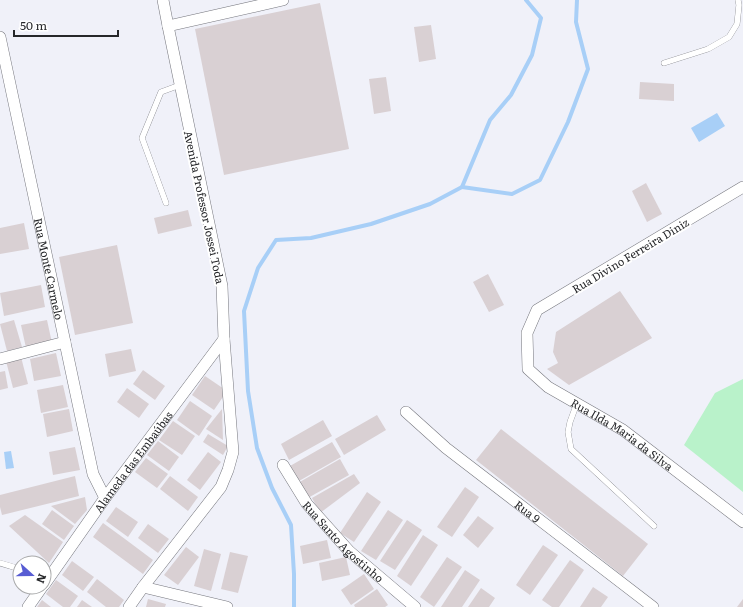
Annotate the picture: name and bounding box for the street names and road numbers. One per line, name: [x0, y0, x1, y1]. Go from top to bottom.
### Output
street label: Avenida Professor Jossei Toda: [181, 129, 229, 285]
street label: Rua Divino Ferreira Diniz: [569, 213, 692, 296]
street label: Rua Monte Carmelo: [31, 216, 68, 321]
street label: Rua Ilda Maria da Silva: [568, 394, 677, 474]
street label: Alameda das Embaúbas: [90, 408, 176, 515]
street label: Rua 9: [512, 496, 544, 526]
street label: Rua Santo Agostinho: [299, 497, 388, 585]

